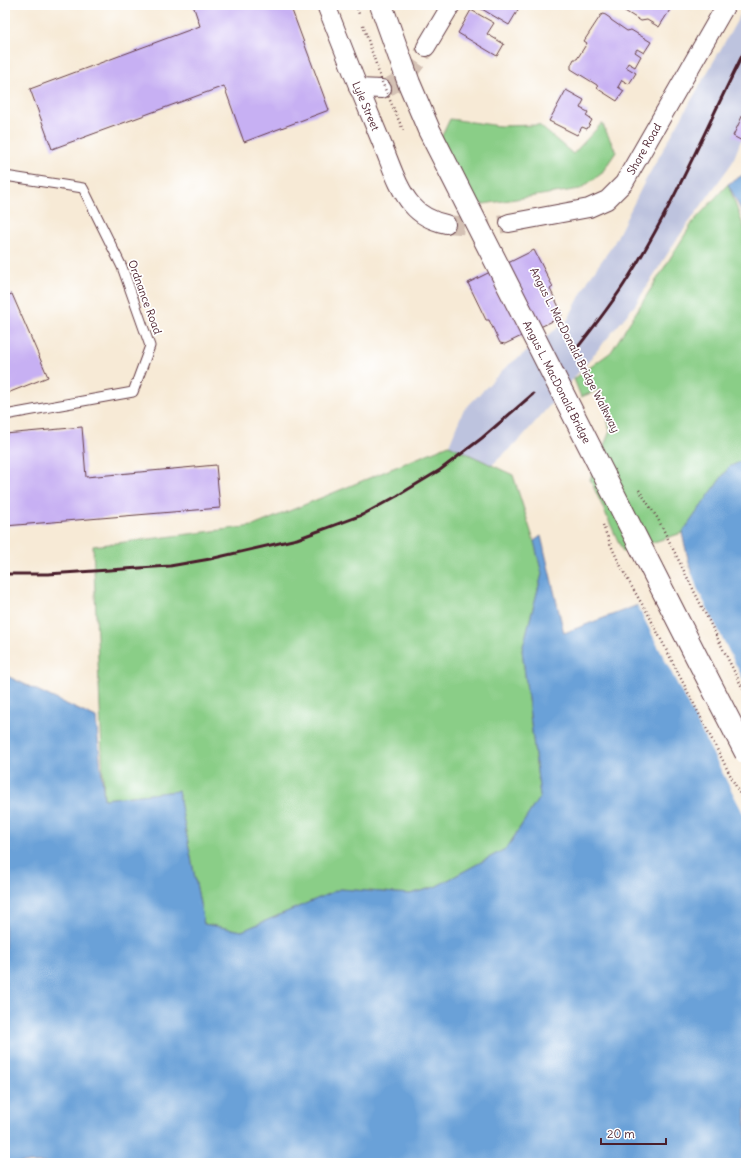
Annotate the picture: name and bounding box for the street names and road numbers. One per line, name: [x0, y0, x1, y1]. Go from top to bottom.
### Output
street label: Lyle Street: [349, 79, 383, 133]
street label: Shore Road: [624, 120, 665, 177]
street label: Ordnance Road: [125, 258, 165, 337]
street label: Angus L. MacDonald Bridge Walkway: [527, 265, 623, 435]
street label: Angus L. MacDonald Bridge: [520, 318, 594, 446]

